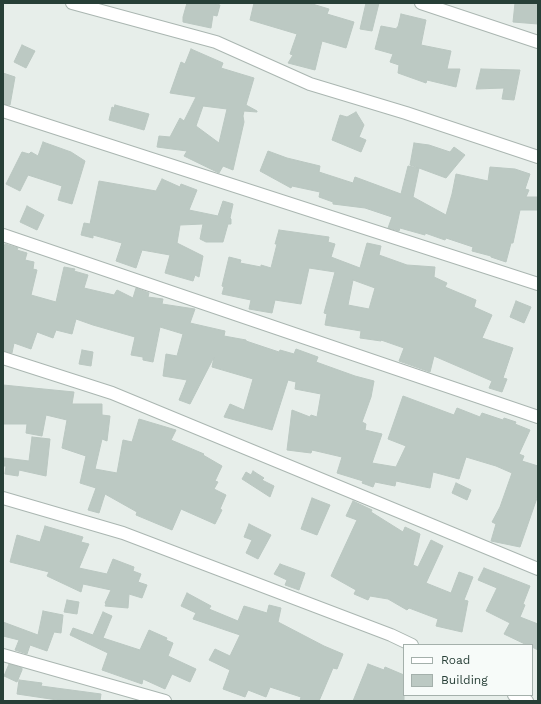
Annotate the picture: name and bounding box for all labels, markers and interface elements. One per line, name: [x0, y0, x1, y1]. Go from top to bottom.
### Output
legend: [403, 644, 533, 696]
text: Road: [441, 653, 470, 667]
text: Building: [441, 673, 488, 687]

